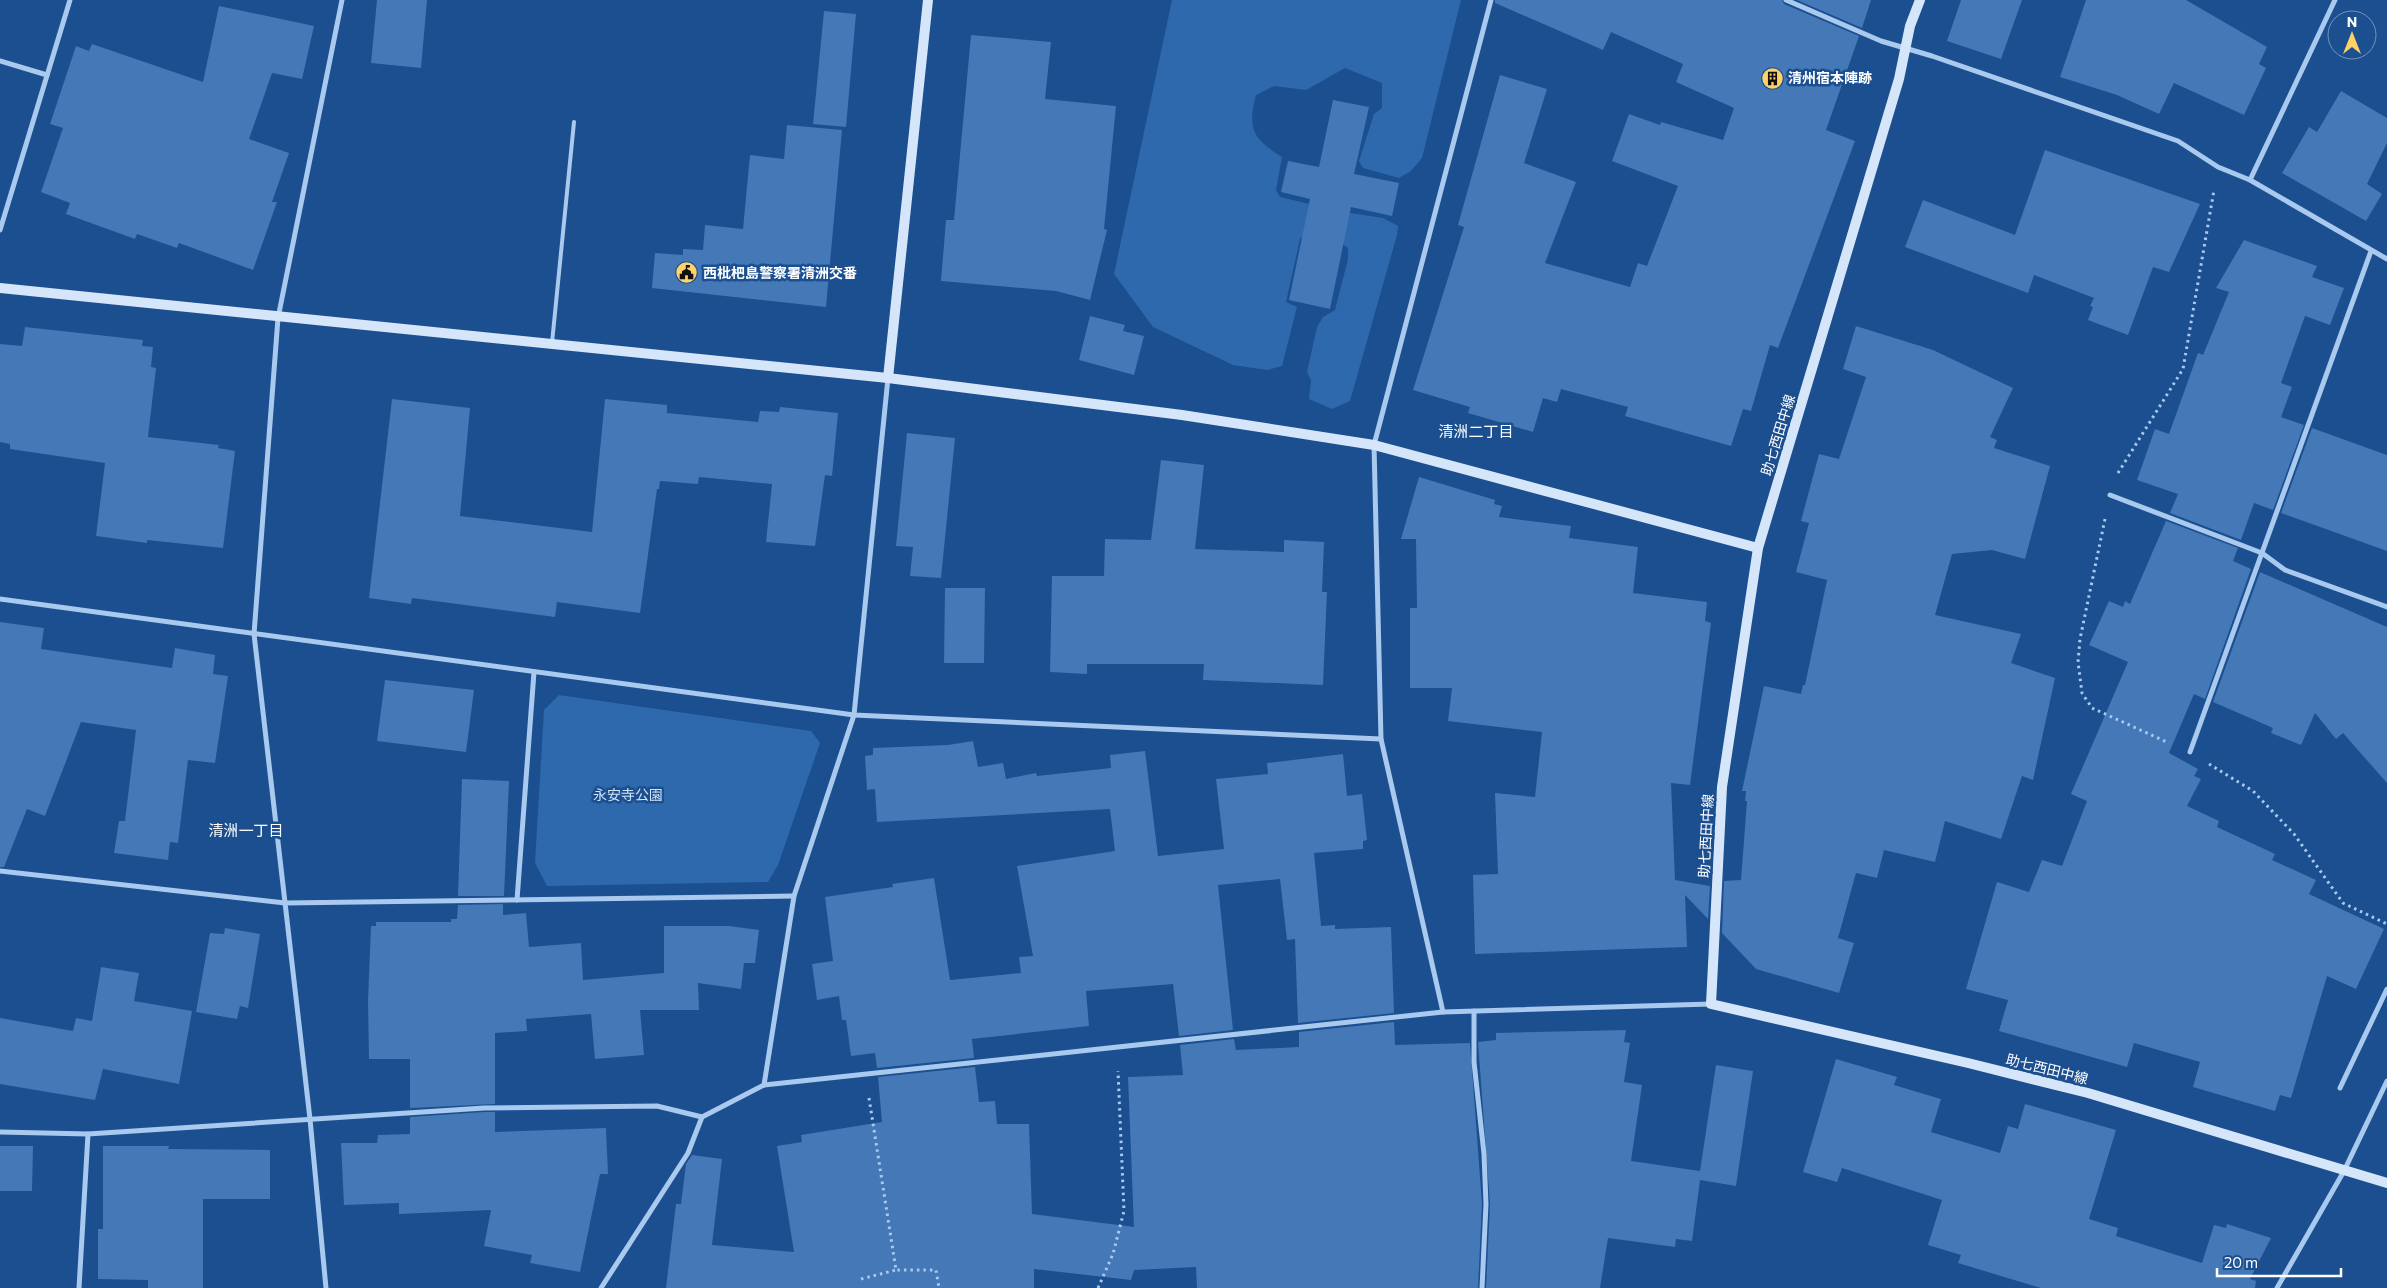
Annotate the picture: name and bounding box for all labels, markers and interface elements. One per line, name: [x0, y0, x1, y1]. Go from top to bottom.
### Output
north arrow: [2327, 10, 2377, 60]
text: N: [2347, 13, 2357, 30]
building icon: 清州宿本陣跡: [1760, 66, 1784, 90]
place label: 清州宿本陣跡: [1788, 69, 1872, 86]
public building icon: 西枇杷島警察署清洲交番: [675, 261, 699, 285]
place label: 西枇杷島警察署清洲交番: [703, 264, 857, 281]
street label: 助七西田中線: [1757, 392, 1798, 478]
district label: 清洲二丁目: [1438, 422, 1514, 440]
park label: 永安寺公園: [593, 786, 663, 803]
street label: 助七西田中線: [1695, 794, 1716, 878]
district label: 清洲一丁目: [208, 821, 284, 839]
street label: 助七西田中線: [2004, 1050, 2090, 1087]
scale bar: [2217, 1246, 2341, 1278]
text: 20 m: [2224, 1253, 2258, 1271]

